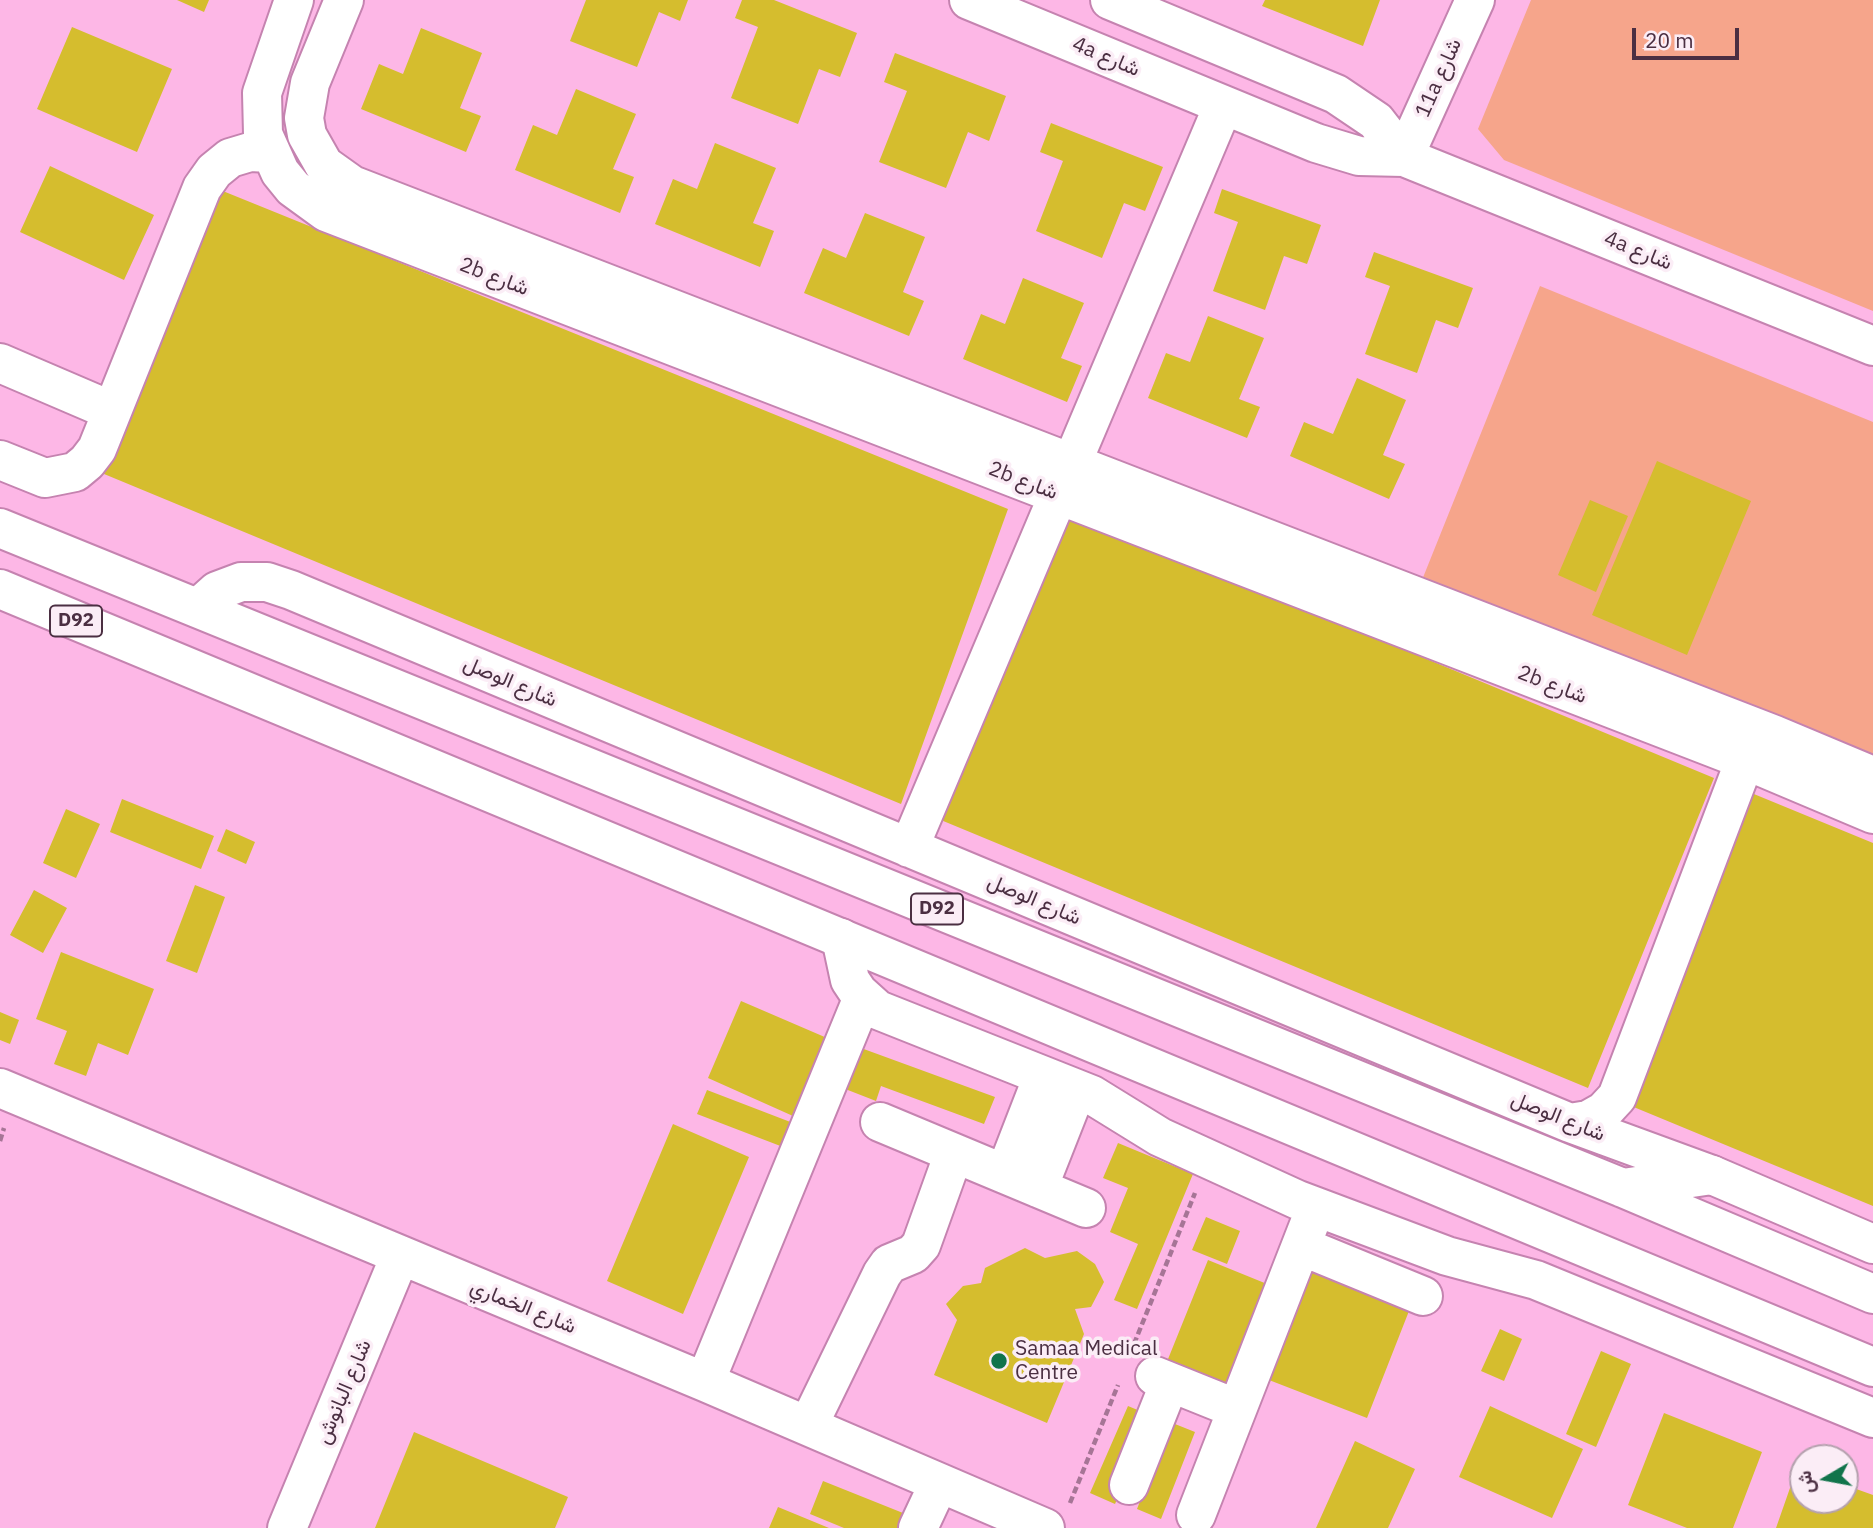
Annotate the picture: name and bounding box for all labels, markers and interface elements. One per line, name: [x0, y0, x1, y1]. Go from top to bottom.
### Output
scale bar: [1635, 14, 1742, 58]
text: 20 m: [1645, 26, 1694, 54]
street label: 4a شارع: [1068, 32, 1144, 82]
street label: 11a شارع: [1410, 35, 1468, 121]
street label: 4a شارع: [1600, 226, 1676, 276]
street label: 2b شارع: [456, 252, 532, 302]
street label: 2b شارع: [985, 456, 1061, 506]
road number: D92: [50, 606, 102, 636]
street label: شارع الوصل: [459, 651, 561, 713]
street label: 2b شارع: [1514, 660, 1590, 710]
street label: شارع الوصل: [983, 869, 1085, 931]
road number: D92: [911, 894, 963, 925]
street label: شارع الوصل: [1507, 1087, 1609, 1147]
street label: شارع الخماري: [466, 1274, 580, 1340]
street label: شارع البانوش: [311, 1336, 377, 1448]
place label: Samaa Medical Centre: [1015, 1336, 1158, 1386]
marker: Samaa Medical Centre: [989, 1351, 1009, 1371]
north arrow: [1789, 1444, 1859, 1514]
text: ش: [1791, 1469, 1819, 1496]

